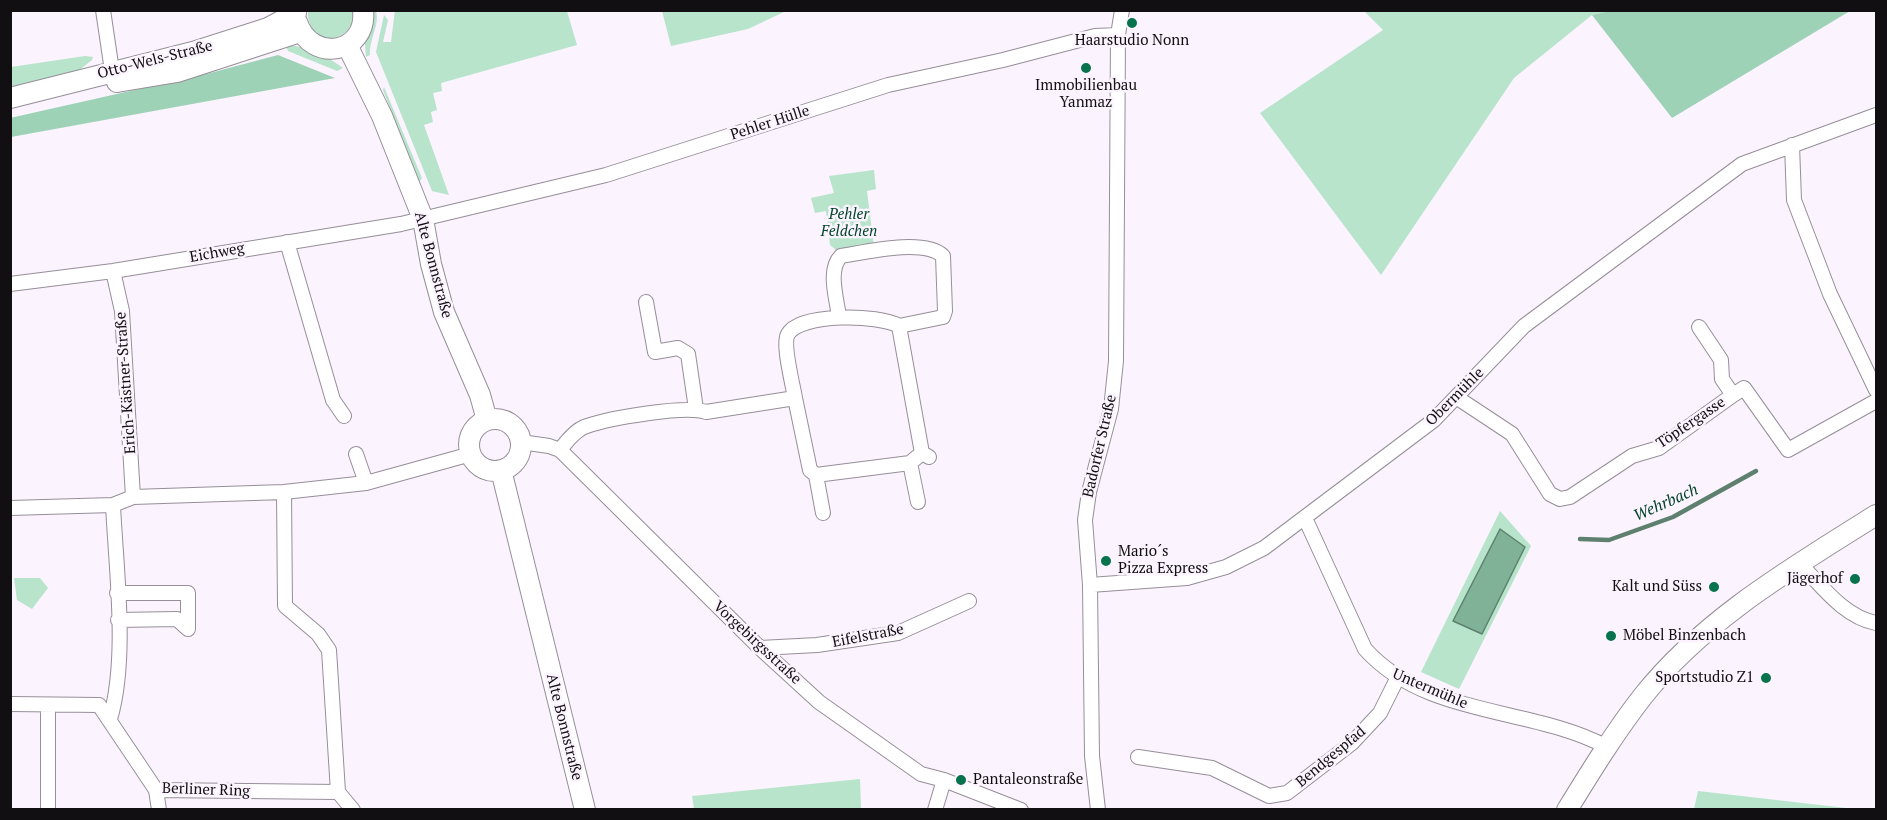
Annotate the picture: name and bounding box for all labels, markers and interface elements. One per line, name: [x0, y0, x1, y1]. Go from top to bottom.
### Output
marker: Haarstudio Nonn: [1125, 16, 1139, 30]
place label: Haarstudio Nonn: [1075, 32, 1189, 50]
street label: Otto-Wels-Straße: [95, 37, 215, 83]
marker: Immobilienbau Yanmaz: [1079, 61, 1093, 75]
place label: Immobilienbau Yanmaz: [1035, 77, 1137, 112]
street label: Pehler Hülle: [728, 102, 812, 144]
park label: Pehler Feldchen: [821, 206, 877, 241]
street label: Alte Bonnstraße: [410, 210, 456, 320]
street label: Eichweg: [188, 239, 246, 267]
street label: Erich-Kästner-Straße: [112, 311, 140, 455]
street label: Obermühle: [1422, 364, 1488, 430]
street label: Badorfer Straße: [1079, 393, 1121, 499]
street label: Töpfergasse: [1653, 393, 1729, 453]
water label: Wehrbach: [1631, 480, 1701, 526]
place label: Mario´s Pizza Express: [1118, 543, 1208, 578]
marker: Mario´s Pizza Express: [1099, 554, 1113, 568]
place label: Jägerhof: [1787, 570, 1843, 588]
marker: Jägerhof: [1848, 572, 1862, 586]
place label: Kalt und Süss: [1612, 578, 1702, 596]
marker: Kalt und Süss: [1707, 580, 1721, 594]
street label: Vorgebirgsstraße: [709, 598, 805, 688]
street label: Eifelstraße: [831, 620, 905, 652]
place label: Möbel Binzenbach: [1623, 627, 1746, 645]
marker: Möbel Binzenbach: [1604, 629, 1618, 643]
street label: Untermühle: [1390, 665, 1470, 713]
place label: Sportstudio Z1: [1655, 669, 1754, 687]
marker: Sportstudio Z1: [1759, 671, 1773, 685]
street label: Alte Bonnstraße: [542, 672, 586, 782]
street label: Bendgespfad: [1292, 723, 1370, 791]
place label: Pantaleonstraße: [973, 771, 1083, 789]
marker: Pantaleonstraße: [954, 773, 968, 787]
street label: Berliner Ring: [162, 779, 250, 801]

